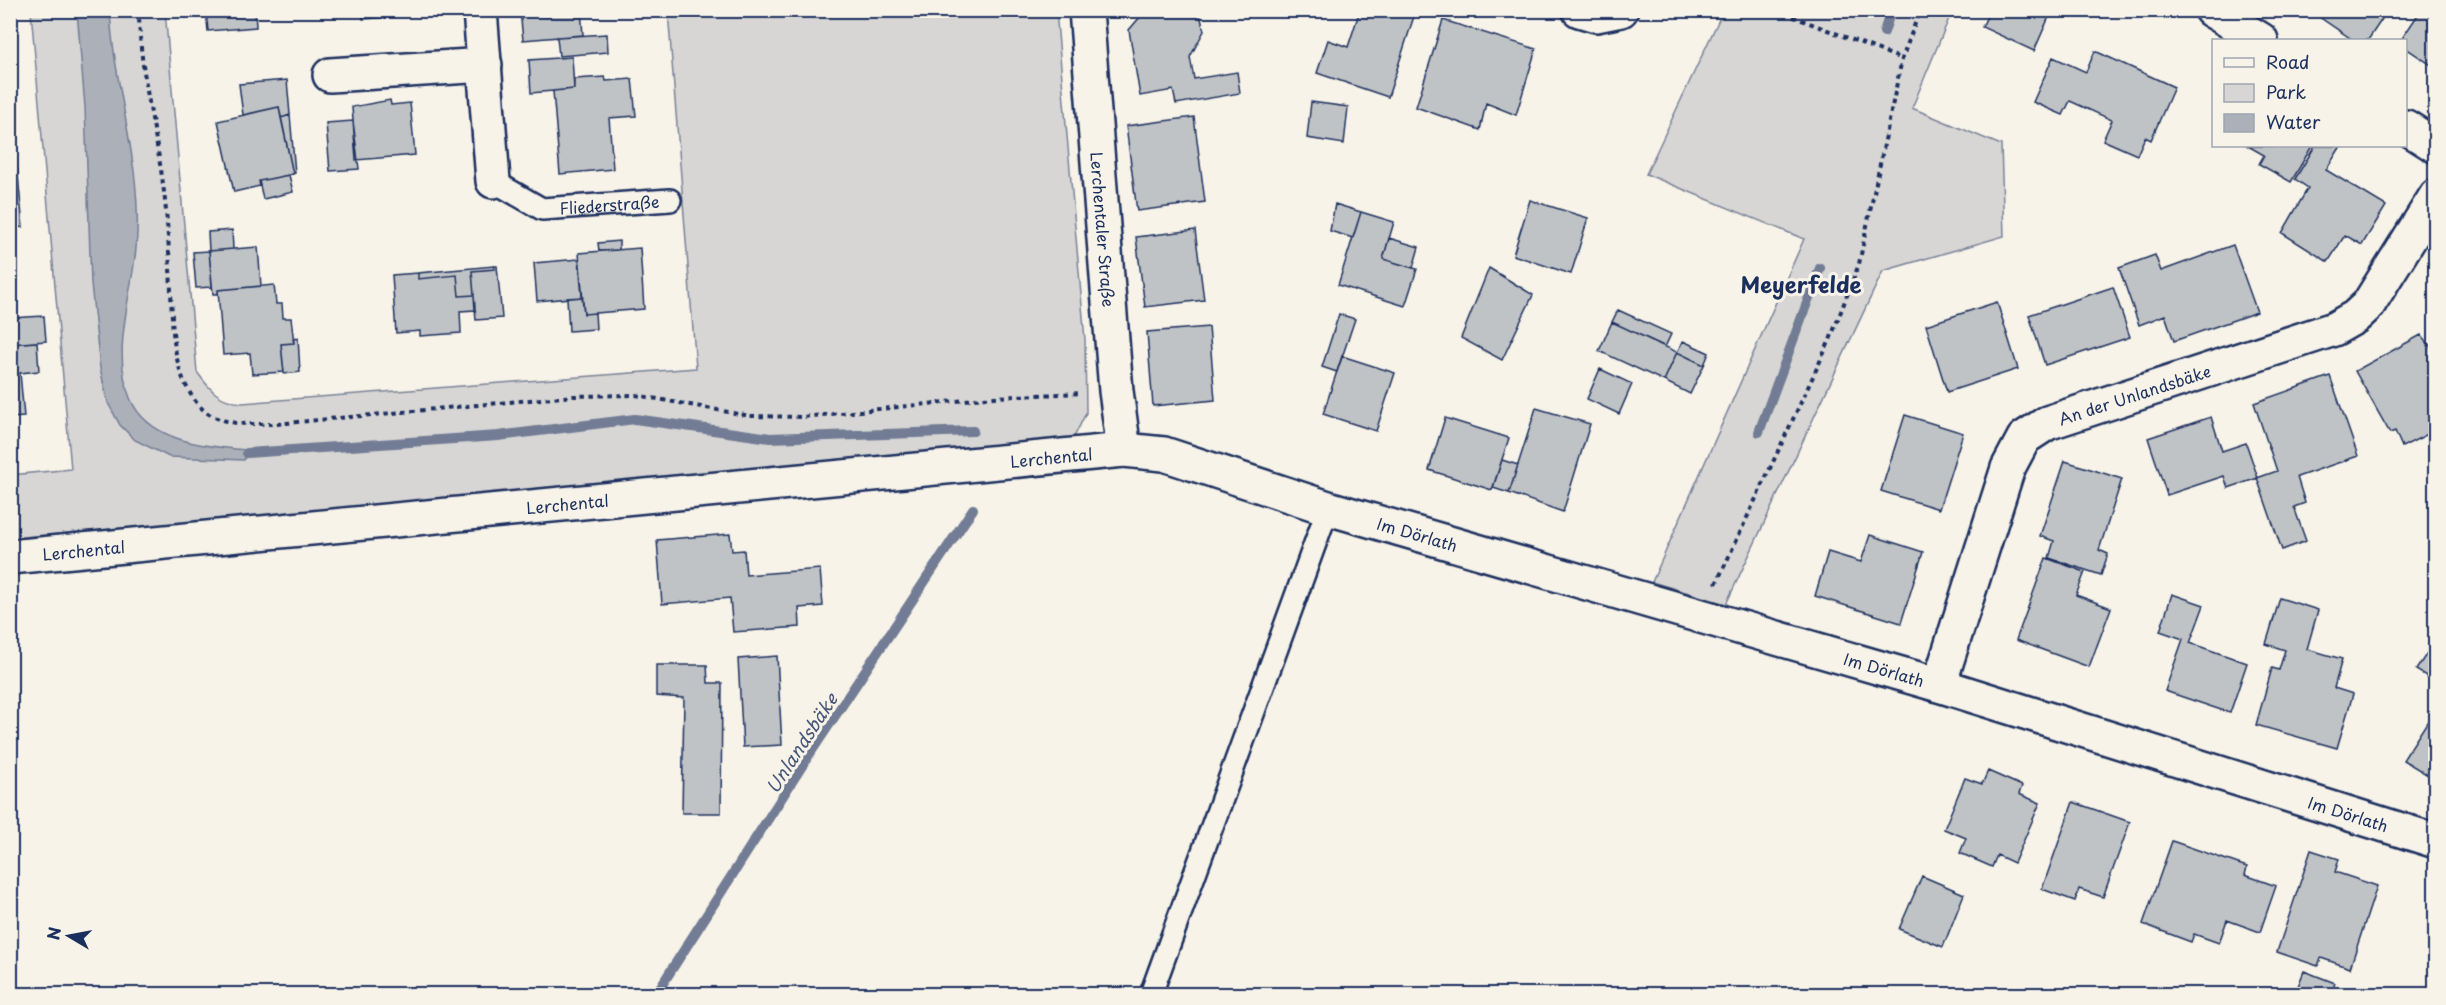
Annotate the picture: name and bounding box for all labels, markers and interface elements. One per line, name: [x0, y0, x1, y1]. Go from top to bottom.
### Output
legend: [2212, 39, 2407, 147]
text: Road: [2266, 48, 2310, 75]
text: Park: [2266, 78, 2306, 105]
text: Water: [2266, 108, 2321, 135]
street label: Lerchentaler Straße: [1085, 151, 1121, 308]
street label: Fliederstraße: [559, 189, 660, 220]
district label: Meyerfelde: [1740, 267, 1862, 300]
street label: An der Unlandsbäke: [2055, 358, 2213, 431]
street label: Lerchental: [1009, 441, 1094, 473]
street label: Lerchental: [525, 488, 610, 519]
street label: Im Dörlath: [1374, 511, 1461, 557]
street label: Lerchental: [41, 534, 126, 566]
street label: Im Dörlath: [1841, 646, 1927, 692]
water label: Unlandsbäke: [759, 686, 845, 798]
street label: Im Dörlath: [2305, 790, 2391, 837]
north arrow: [39, 906, 99, 966]
text: N: [40, 925, 66, 942]

